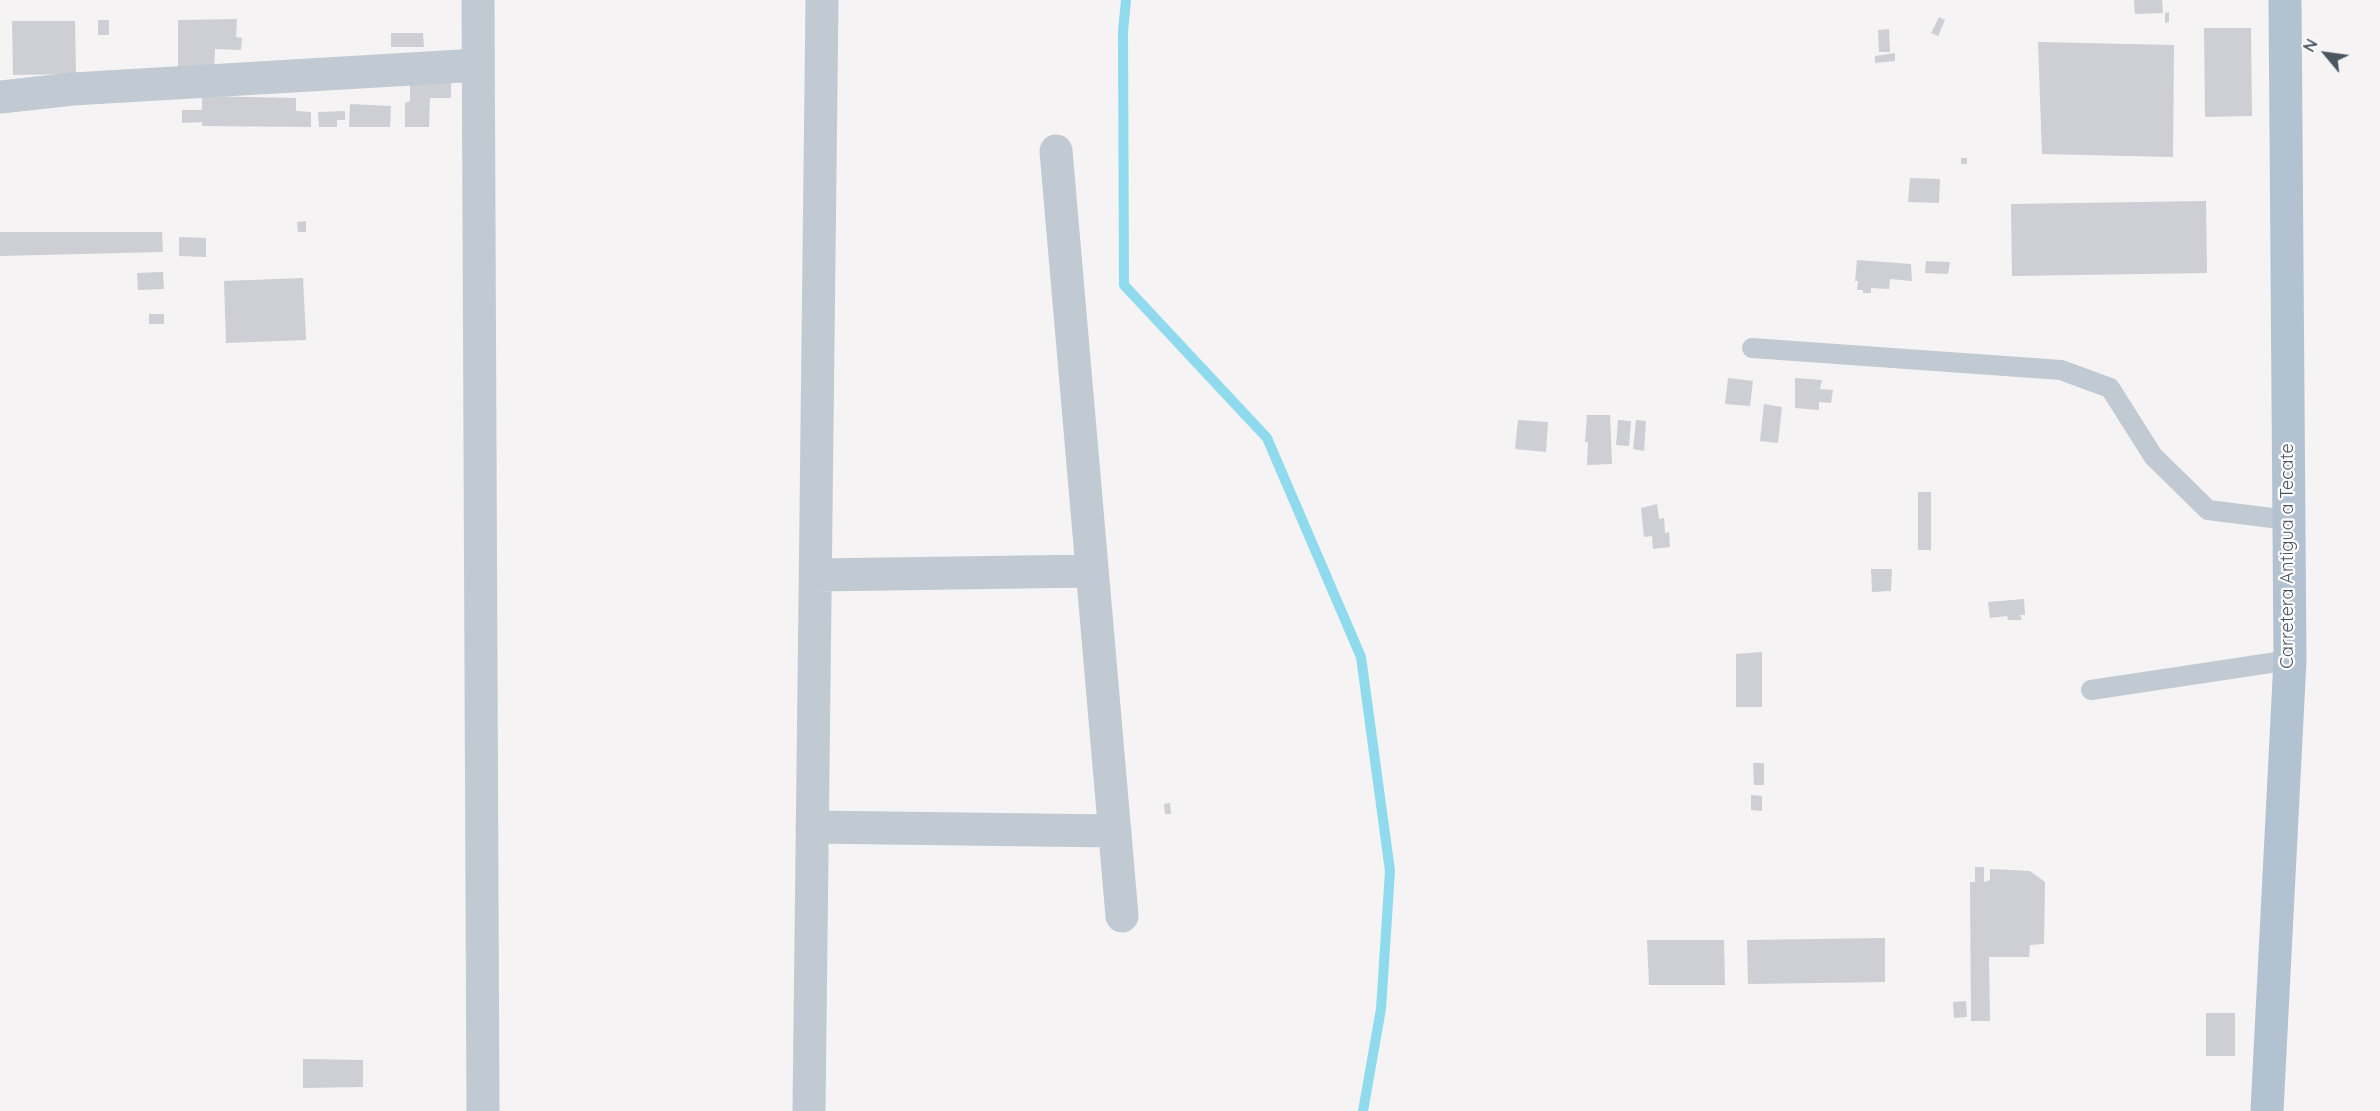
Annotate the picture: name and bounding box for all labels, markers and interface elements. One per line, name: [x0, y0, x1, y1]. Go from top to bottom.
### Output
north arrow: [2296, 24, 2356, 84]
text: N: [2299, 35, 2322, 55]
street label: Carretera Antigua a Tecate: [2277, 443, 2299, 669]

